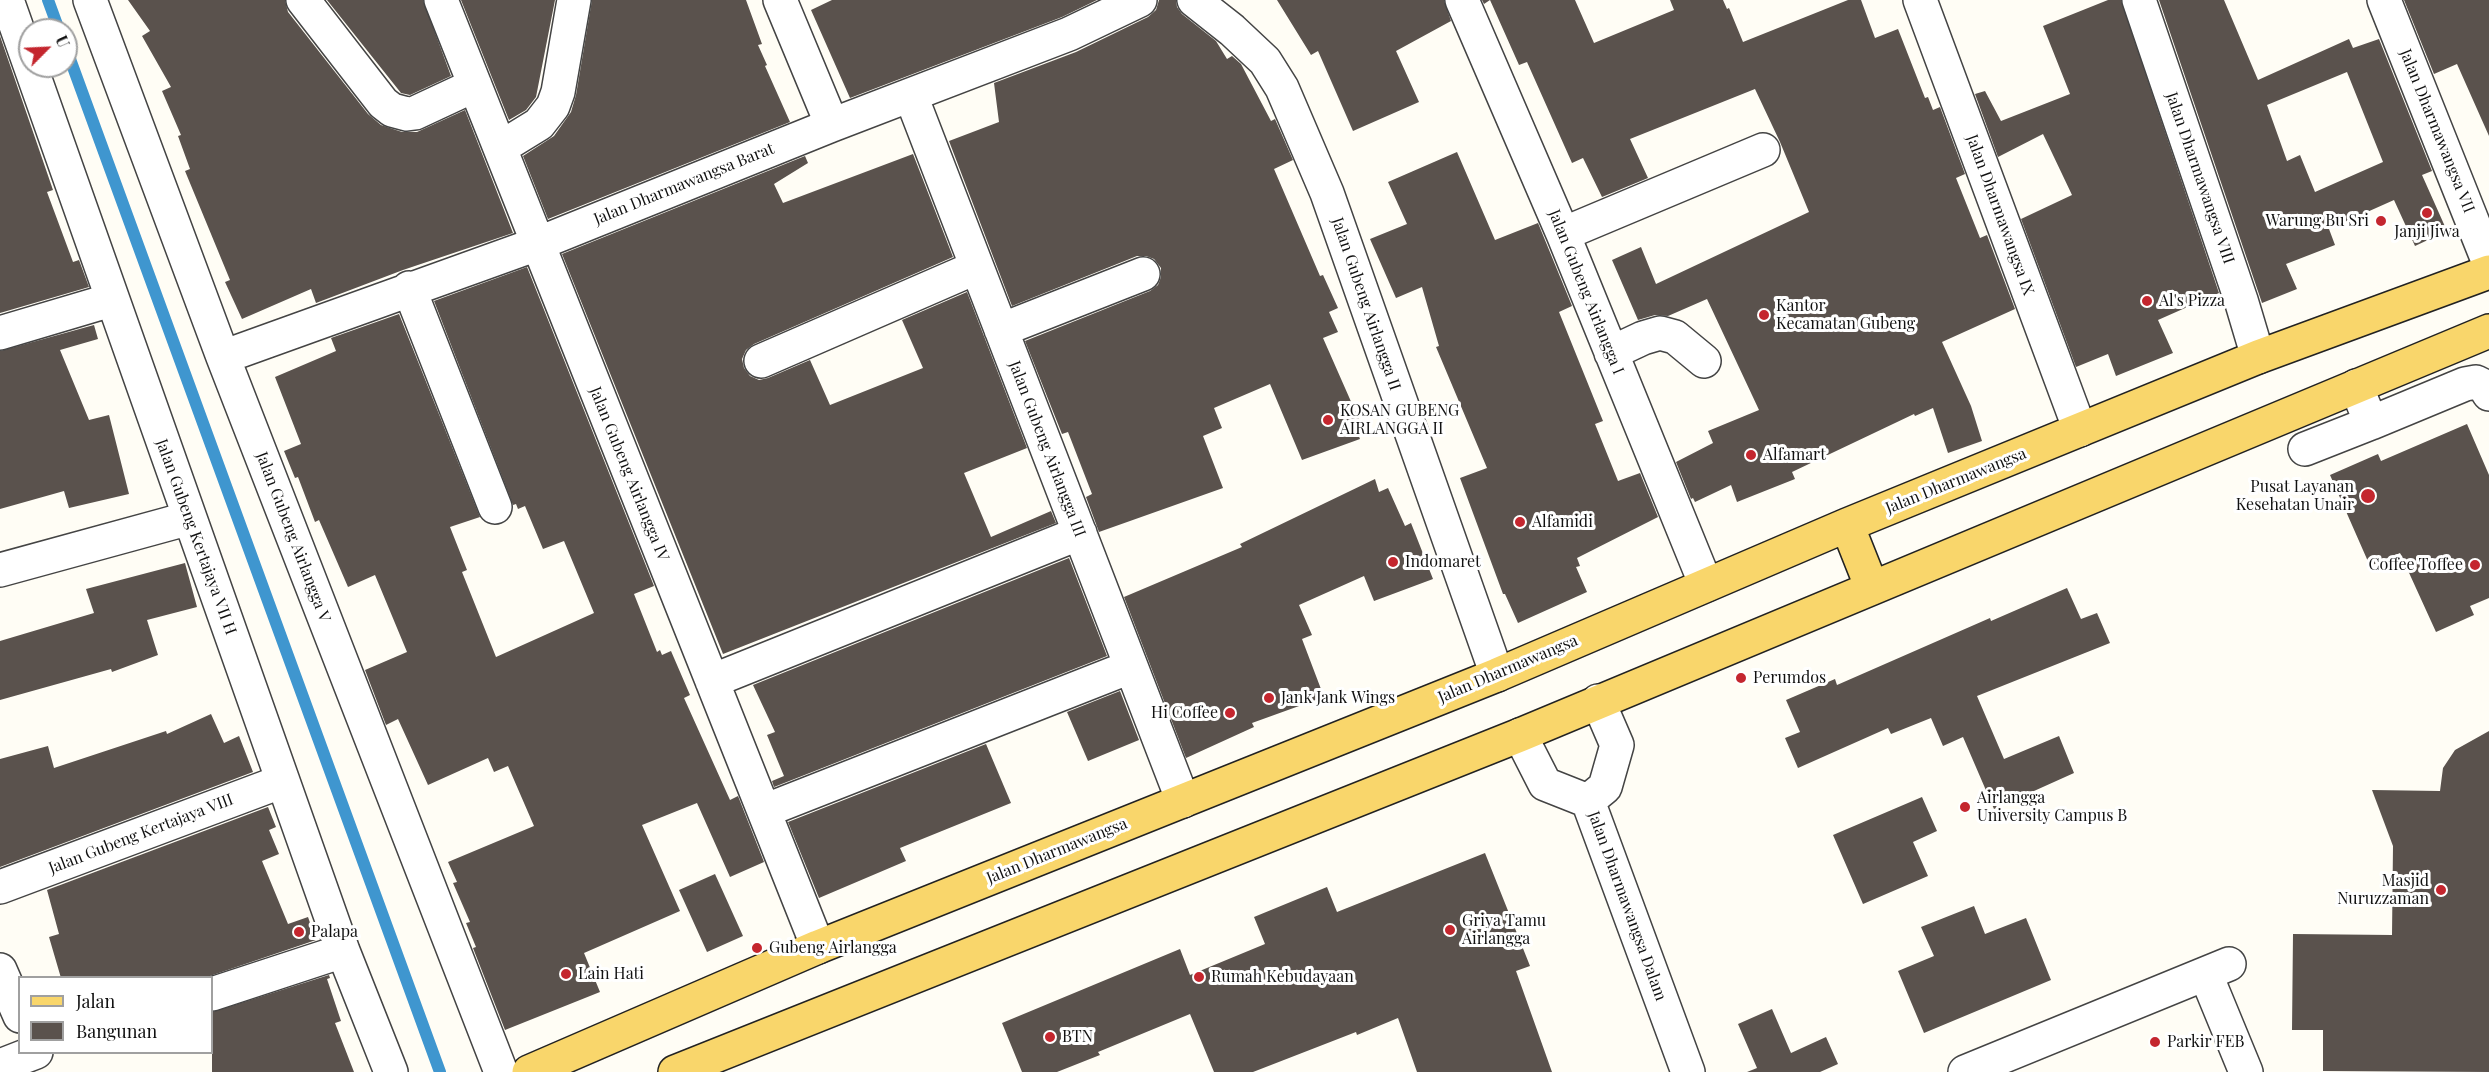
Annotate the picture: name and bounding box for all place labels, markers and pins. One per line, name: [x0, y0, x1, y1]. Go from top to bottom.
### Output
marker: Janji Jiwa: [2420, 206, 2434, 220]
place label: Warung Bu Sri: [2265, 211, 2369, 231]
marker: Warung Bu Sri: [2374, 214, 2388, 228]
place label: Janji Jiwa: [2394, 222, 2460, 242]
place label: Al's Pizza: [2159, 291, 2225, 311]
marker: Al's Pizza: [2140, 294, 2154, 308]
place label: Kantor Kecamatan Gubeng: [1776, 296, 1915, 334]
marker: Kantor Kecamatan Gubeng: [1757, 308, 1771, 322]
place label: KOSAN GUBENG AIRLANGGA II: [1340, 401, 1459, 439]
marker: KOSAN GUBENG AIRLANGGA II: [1321, 413, 1335, 427]
place label: Alfamart: [1763, 445, 1826, 465]
marker: Alfamart: [1744, 448, 1758, 462]
place label: Pusat Layanan Kesehatan Unair: [2236, 477, 2354, 515]
marker: Pusat Layanan Kesehatan Unair: [2359, 487, 2377, 505]
place label: Alfamidi: [1532, 512, 1593, 532]
marker: Alfamidi: [1513, 515, 1527, 529]
place label: Indomaret: [1405, 552, 1481, 572]
marker: Indomaret: [1386, 555, 1400, 569]
place label: Coffee Toffee: [2368, 555, 2463, 575]
marker: Coffee Toffee: [2468, 558, 2482, 572]
place label: Perumdos: [1753, 668, 1826, 688]
marker: Perumdos: [1734, 671, 1748, 685]
place label: Jank Jank Wings: [1281, 688, 1395, 708]
marker: Jank Jank Wings: [1262, 691, 1276, 705]
place label: Hi Coffee: [1151, 703, 1218, 723]
marker: Hi Coffee: [1223, 706, 1237, 720]
place label: Airlangga University Campus B: [1977, 788, 2127, 826]
marker: Airlangga University Campus B: [1958, 800, 1972, 814]
place label: Masjid Nuruzzaman: [2337, 871, 2429, 909]
marker: Masjid Nuruzzaman: [2434, 883, 2448, 897]
place label: Griya Tamu Airlangga: [1462, 911, 1546, 949]
place label: Palapa: [311, 922, 358, 942]
marker: Griya Tamu Airlangga: [1443, 923, 1457, 937]
marker: Palapa: [292, 925, 306, 939]
place label: Gubeng Airlangga: [769, 938, 897, 958]
marker: Gubeng Airlangga: [750, 941, 764, 955]
place label: Lain Hati: [578, 964, 644, 984]
marker: Lain Hati: [559, 967, 573, 981]
place label: Rumah Kebudayaan: [1211, 967, 1354, 987]
marker: Rumah Kebudayaan: [1192, 970, 1206, 984]
place label: BTN: [1062, 1027, 1093, 1047]
marker: BTN: [1043, 1030, 1057, 1044]
place label: Parkir FEB: [2167, 1032, 2244, 1052]
marker: Parkir FEB: [2148, 1035, 2162, 1049]

